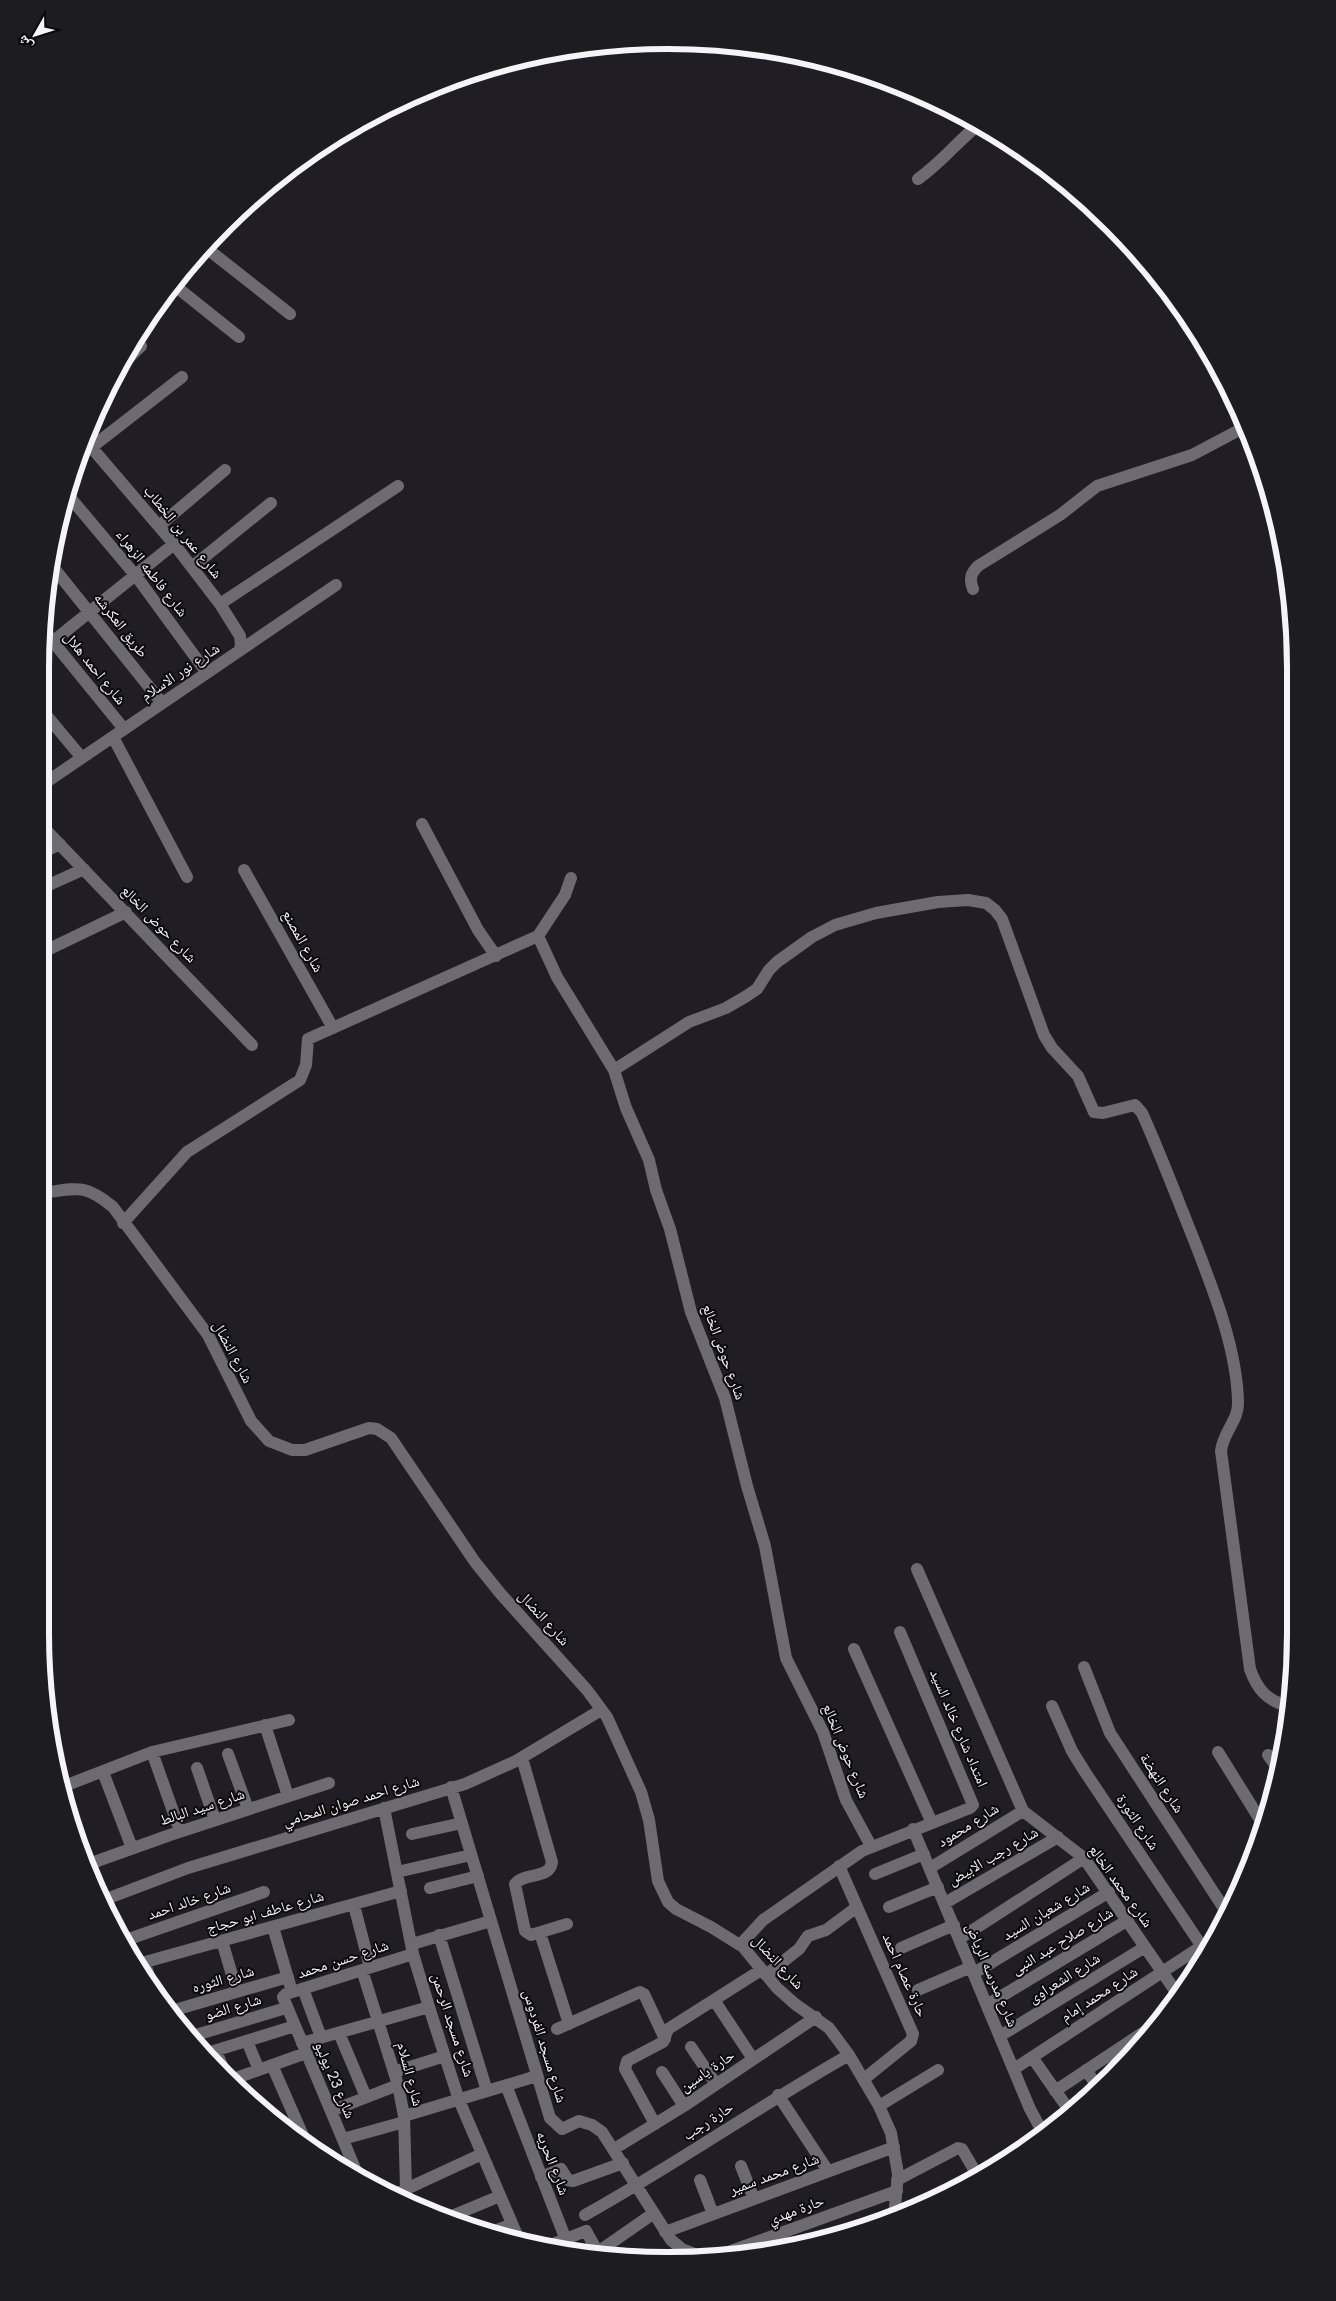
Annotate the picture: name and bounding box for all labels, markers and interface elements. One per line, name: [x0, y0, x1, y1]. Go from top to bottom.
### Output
north arrow: [10, 10, 60, 60]
text: ش: [13, 32, 37, 55]
street label: شارع عمر بن الخطاب: [139, 481, 227, 583]
street label: شارع فاطمه الزهراء: [111, 525, 193, 621]
street label: طريق العكرشه: [89, 588, 153, 662]
street label: شارع احمد هلال: [59, 627, 131, 709]
street label: شارع نور الاسلام: [137, 638, 223, 706]
street label: شارع حوض الخالع: [117, 881, 201, 967]
street label: شارع المصنع: [278, 906, 328, 976]
street label: شارع حوض الخالع: [697, 1301, 751, 1403]
street label: شارع النضال: [208, 1317, 258, 1387]
street label: شارع النضال: [514, 1586, 574, 1650]
street label: امتداد شارع خالد السيد: [925, 1666, 993, 1790]
street label: شارع حوض الخالع: [818, 1701, 874, 1801]
street label: شارع النهضة: [1135, 1749, 1189, 1817]
street label: شارع احمد صوان المحامي: [280, 1771, 422, 1833]
street label: شارع سيد البالط: [157, 1784, 247, 1830]
street label: شارع الثورة: [1112, 1790, 1164, 1854]
street label: شارع محمود: [934, 1798, 1003, 1852]
street label: شارع رجب الابيض: [944, 1822, 1042, 1890]
street label: شارع محمد الخالع: [1084, 1841, 1158, 1931]
street label: شارع خالد احمد: [145, 1877, 233, 1925]
street label: شارع شعبان السيد: [999, 1877, 1094, 1945]
street label: شارع عاطف ابو حجاج: [204, 1886, 326, 1938]
street label: شارع صلاح عبد النبى: [1007, 1903, 1117, 1979]
street label: شارع مدرسه الرياض: [961, 1920, 1023, 2030]
street label: شارع النضال: [747, 1930, 809, 1994]
street label: حارة عصام احمد: [878, 1930, 933, 2021]
street label: شارع حسن محمد: [295, 1935, 391, 1983]
street label: شارع الشعراوى: [1024, 1948, 1104, 2008]
street label: شارع الثوره: [190, 1961, 256, 1997]
street label: شارع محمد إمام: [1057, 1962, 1142, 2026]
street label: شارع مسجد الرحمن: [427, 1971, 479, 2079]
street label: شارع مسجد الفردوس: [518, 1987, 572, 2105]
street label: شارع الضو: [202, 1989, 264, 2025]
street label: شارع 23 يوليو: [310, 2038, 360, 2122]
street label: شارع السلام: [392, 2040, 428, 2108]
street label: حارة ياسين: [676, 2045, 739, 2097]
street label: حارة رجب: [679, 2097, 738, 2145]
street label: شارع الحريه: [532, 2128, 574, 2198]
street label: شارع محمد سمير: [725, 2148, 822, 2200]
street label: حارة مهدي: [765, 2190, 828, 2231]

